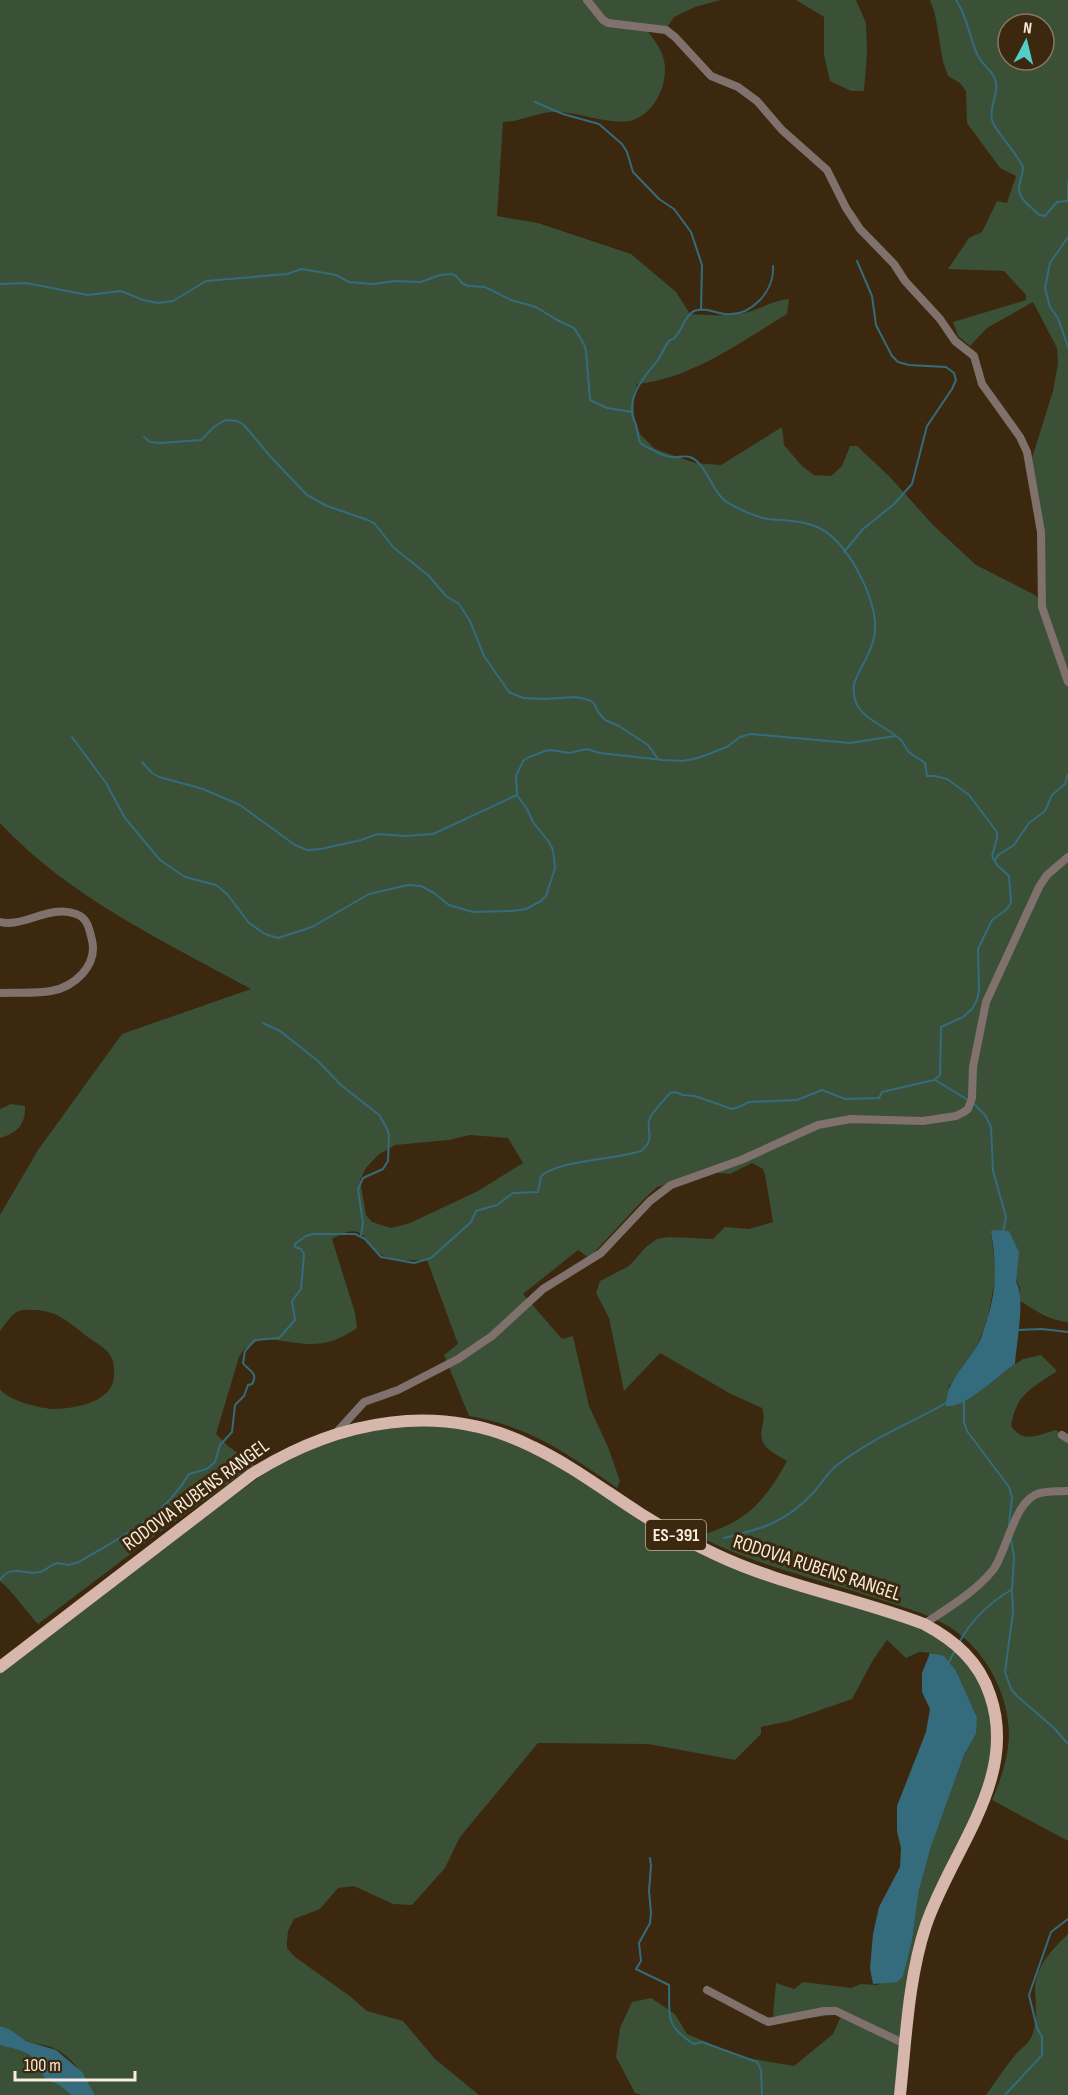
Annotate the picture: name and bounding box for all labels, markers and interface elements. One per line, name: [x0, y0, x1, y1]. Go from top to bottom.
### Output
north arrow: [996, 12, 1056, 72]
text: N: [1022, 19, 1033, 39]
street label: RODOVIA RUBENS RANGEL: [118, 1434, 274, 1556]
road number: ES-391: [646, 1520, 706, 1550]
street label: RODOVIA RUBENS RANGEL: [730, 1530, 904, 1607]
scale bar: [15, 2044, 135, 2082]
text: 100 m: [24, 2055, 61, 2076]

